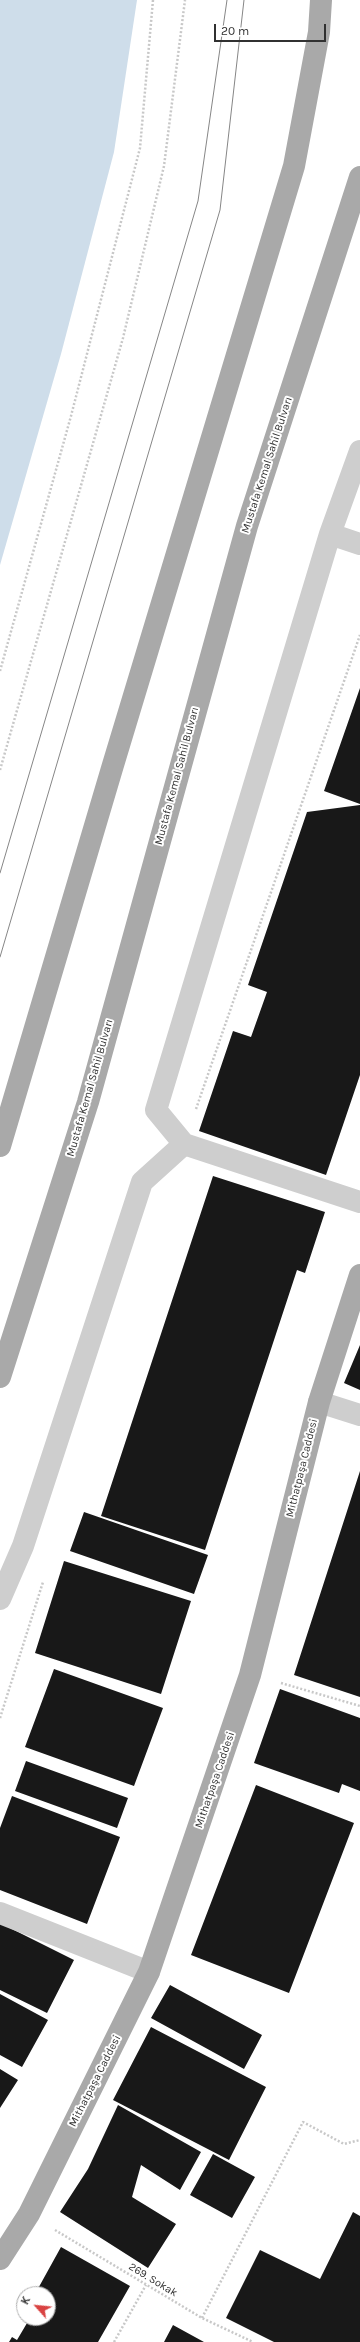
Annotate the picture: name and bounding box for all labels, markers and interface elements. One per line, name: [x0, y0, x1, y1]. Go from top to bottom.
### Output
scale bar: [216, 16, 328, 42]
text: 20 m: [221, 24, 249, 38]
street label: Mustafa Kemal Sahil Bulvarı: [239, 395, 295, 535]
street label: Mustafa Kemal Sahil Bulvarı: [152, 705, 202, 847]
street label: Mustafa Kemal Sahil Bulvarı: [64, 1018, 116, 1158]
street label: Mithatpaşa Caddesi: [283, 1417, 321, 1519]
street label: Mithatpaşa Caddesi: [192, 1730, 238, 1830]
street label: Mithatpaşa Caddesi: [66, 2033, 124, 2129]
street label: 269. Sokak: [126, 2260, 180, 2300]
north arrow: [16, 2286, 56, 2326]
text: K: [18, 2295, 33, 2307]

